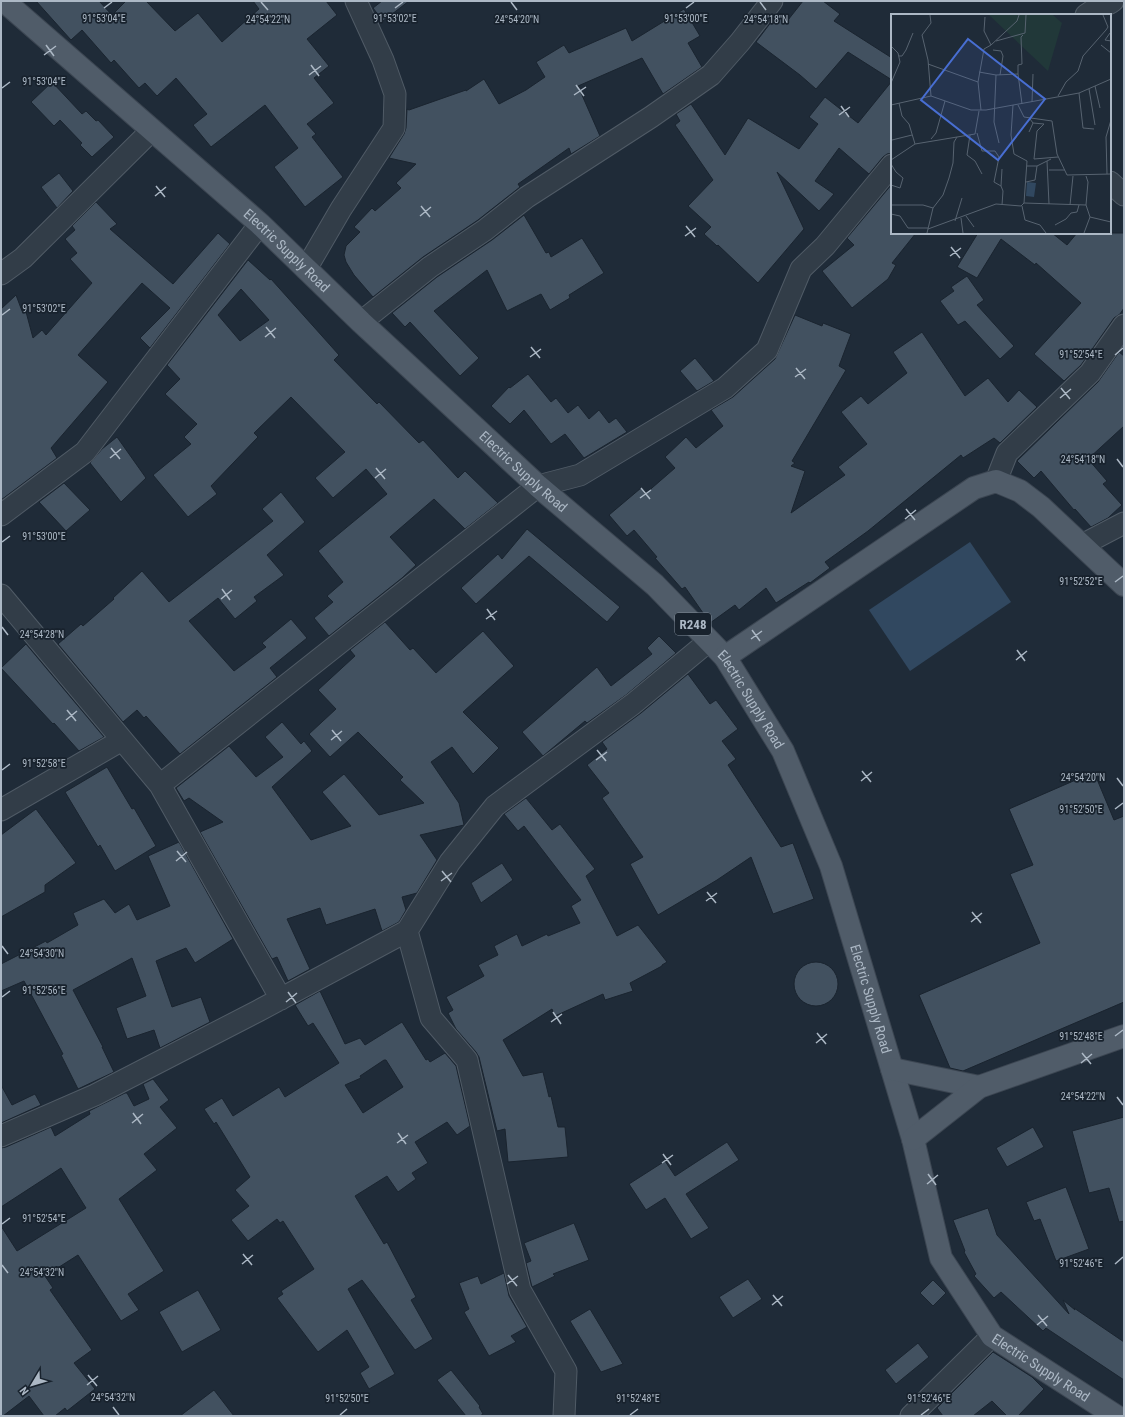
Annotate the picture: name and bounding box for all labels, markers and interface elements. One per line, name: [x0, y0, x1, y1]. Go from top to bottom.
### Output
text: 91°53'04"E: [82, 13, 126, 24]
text: 91°53'02"E: [373, 13, 417, 24]
text: 91°53'00"E: [664, 13, 708, 24]
text: 24°54'22"N: [246, 14, 290, 25]
text: 24°54'20"N: [495, 14, 539, 25]
text: 24°54'18"N: [744, 14, 788, 25]
inset map: [891, 14, 1111, 234]
text: 91°53'04"E: [22, 76, 66, 87]
street label: Electric Supply Road: [240, 206, 333, 295]
text: 91°53'02"E: [22, 303, 66, 314]
text: 91°52'54"E: [1059, 349, 1103, 360]
street label: Electric Supply Road: [476, 428, 571, 515]
text: 24°54'18"N: [1061, 454, 1105, 465]
text: 91°53'00"E: [22, 531, 66, 542]
text: 91°52'52"E: [1059, 576, 1103, 587]
road number: R248: [675, 613, 711, 635]
text: 24°54'28"N: [20, 629, 64, 640]
street label: Electric Supply Road: [715, 647, 788, 752]
text: 91°52'58"E: [22, 758, 66, 769]
text: 24°54'20"N: [1061, 772, 1105, 783]
text: 91°52'50"E: [1059, 804, 1103, 815]
street label: Electric Supply Road: [847, 943, 895, 1055]
text: 24°54'30"N: [20, 948, 64, 959]
text: 91°52'56"E: [22, 985, 66, 996]
text: 91°52'48"E: [1059, 1031, 1103, 1042]
text: 24°54'22"N: [1061, 1091, 1105, 1102]
text: 91°52'54"E: [22, 1213, 66, 1224]
text: 91°52'46"E: [1059, 1258, 1103, 1269]
text: 24°54'32"N: [20, 1267, 64, 1278]
street label: Electric Supply Road: [989, 1330, 1093, 1405]
north arrow: [12, 1365, 52, 1405]
text: N: [17, 1384, 32, 1398]
text: 24°54'32"N: [91, 1392, 135, 1403]
text: 91°52'50"E: [325, 1393, 369, 1404]
text: 91°52'48"E: [616, 1393, 660, 1404]
text: 91°52'46"E: [907, 1393, 951, 1404]

